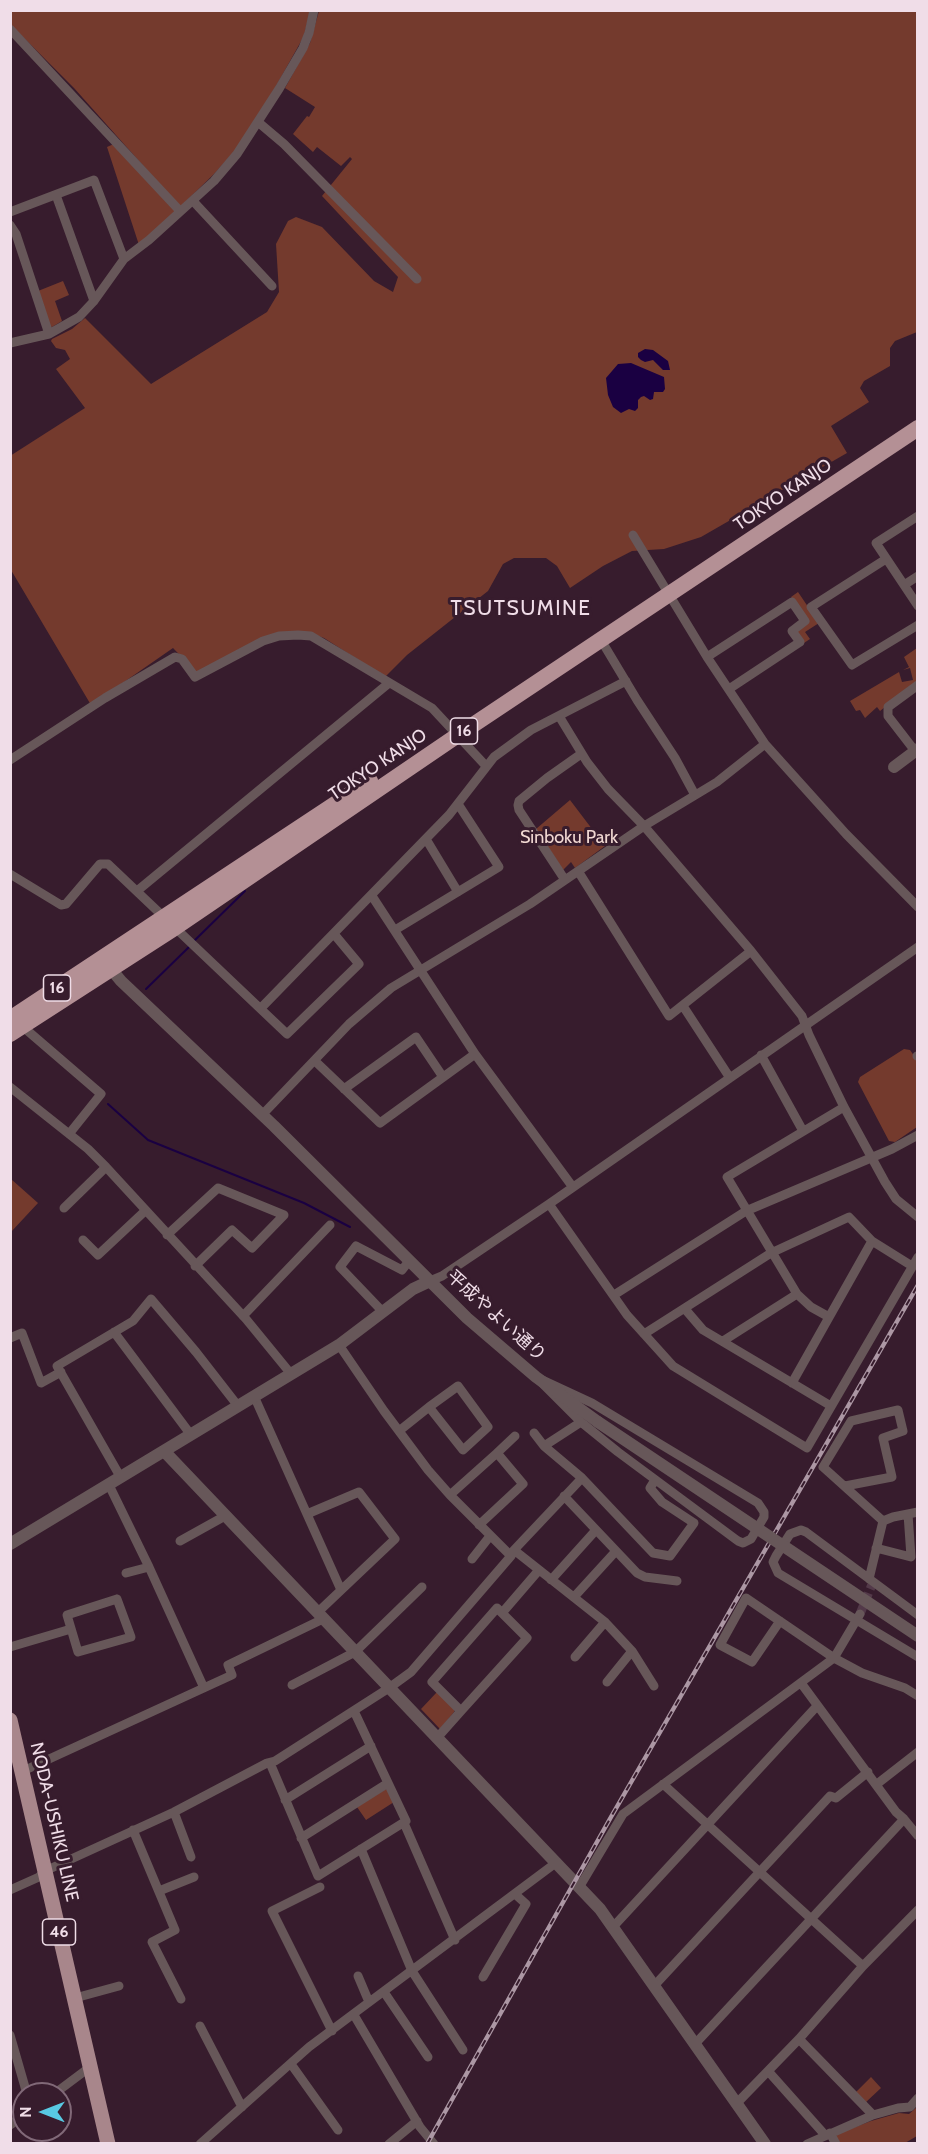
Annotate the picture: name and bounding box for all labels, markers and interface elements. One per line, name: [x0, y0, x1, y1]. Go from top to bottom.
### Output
street label: TOKYO KANJO: [730, 454, 836, 536]
district label: TSUTSUMINE: [451, 596, 591, 622]
road number: 16: [450, 718, 478, 744]
street label: TOKYO KANJO: [325, 724, 431, 806]
park label: Sinboku Park: [520, 827, 618, 849]
road number: 16: [44, 975, 70, 1001]
street label: 平成やよい通り: [442, 1266, 550, 1366]
street label: NODA-USHIKU LINE: [25, 1740, 83, 1904]
road number: 46: [42, 1919, 76, 1945]
north arrow: [12, 2082, 72, 2142]
text: N: [16, 2106, 35, 2118]

